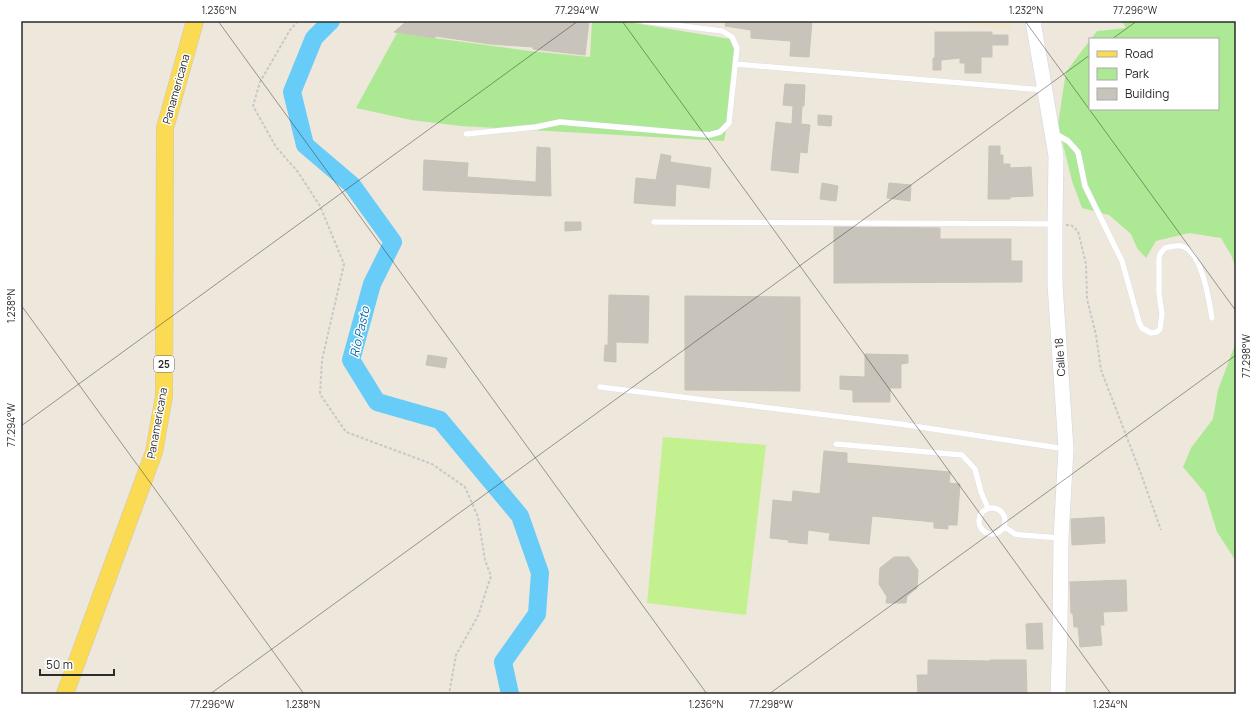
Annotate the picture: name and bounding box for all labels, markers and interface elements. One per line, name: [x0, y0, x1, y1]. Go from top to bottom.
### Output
text: 1.236°N: [202, 3, 237, 17]
text: 77.294°W: [555, 3, 600, 17]
text: 1.232°N: [1009, 3, 1043, 17]
text: 77.296°W: [1113, 3, 1158, 17]
legend: [1089, 38, 1219, 110]
text: Road: [1125, 45, 1153, 62]
street label: Panamericana: [158, 52, 193, 126]
text: Park: [1125, 65, 1150, 82]
text: Building: [1125, 85, 1169, 102]
text: 1.238°N: [4, 289, 18, 323]
water label: Río Pasto: [345, 304, 374, 359]
text: 77.298°W: [1239, 333, 1253, 378]
street label: Calle 18: [1051, 337, 1068, 377]
road number: 25: [154, 356, 174, 372]
street label: Panamericana: [143, 386, 170, 460]
text: 77.294°W: [4, 402, 18, 447]
scale bar: [40, 651, 114, 677]
text: 50 m: [46, 656, 73, 673]
text: 77.296°W: [190, 697, 235, 711]
text: 1.238°N: [286, 697, 320, 711]
text: 1.236°N: [689, 697, 724, 711]
text: 77.298°W: [749, 697, 794, 711]
text: 1.234°N: [1093, 697, 1127, 711]

